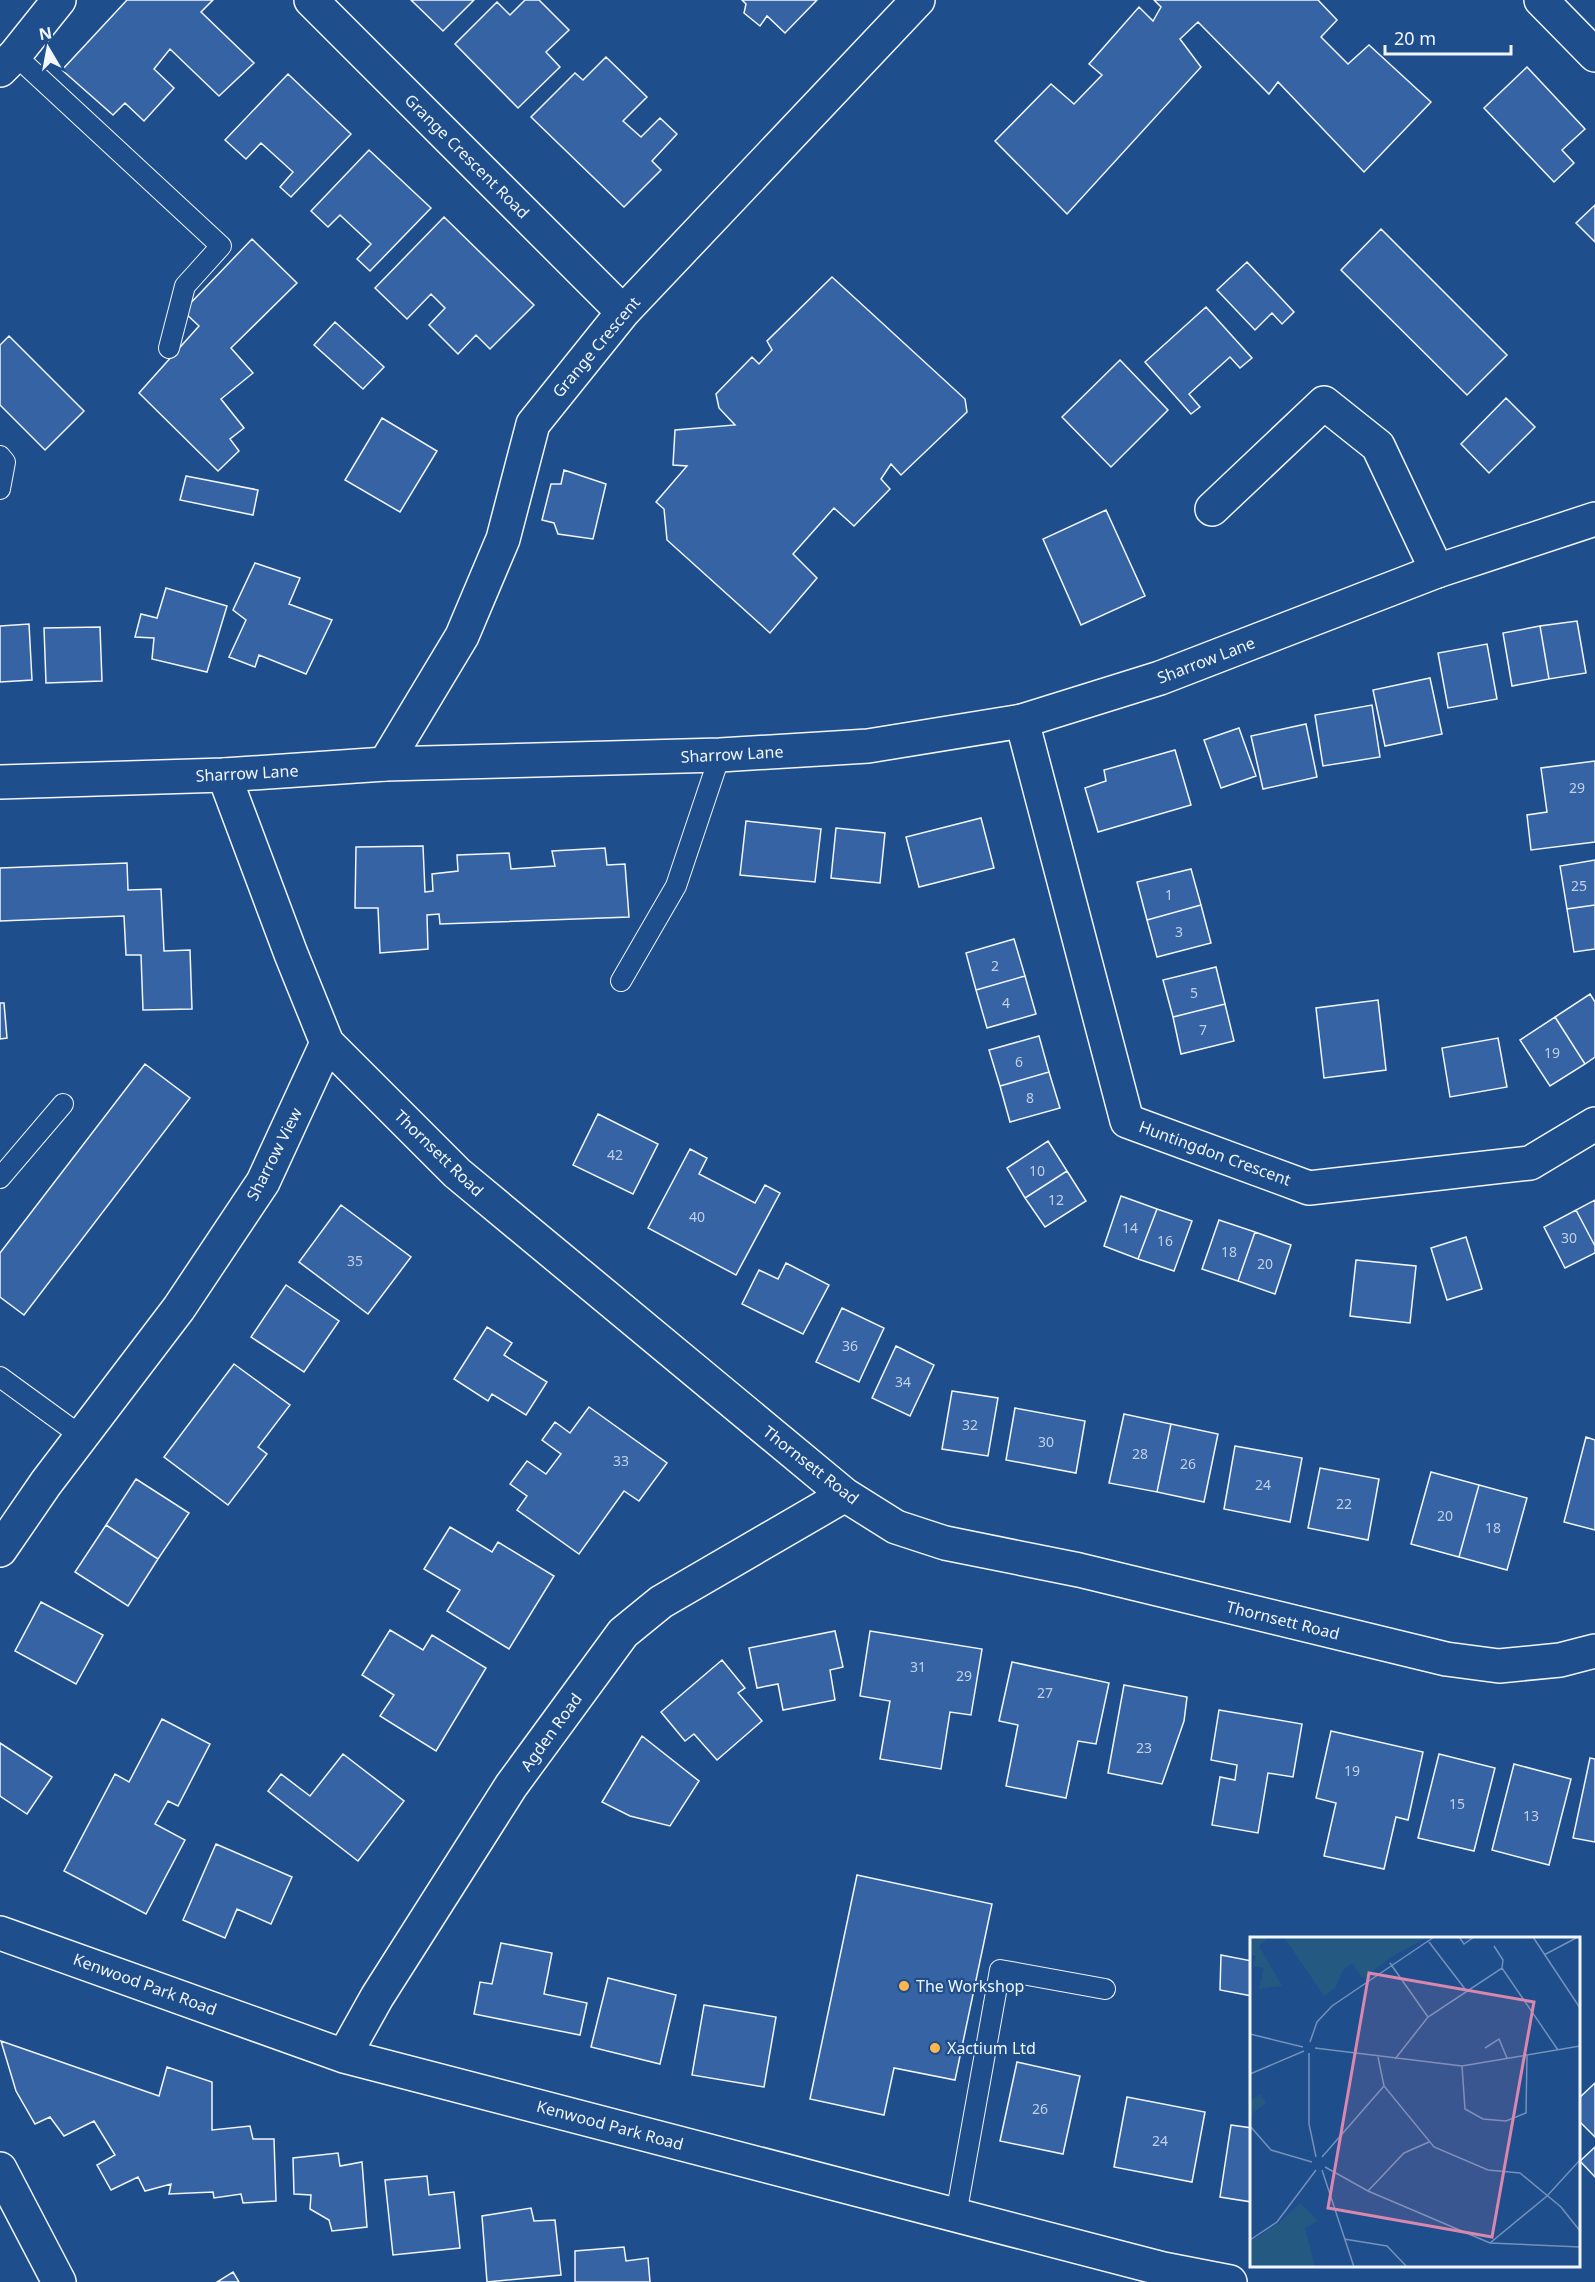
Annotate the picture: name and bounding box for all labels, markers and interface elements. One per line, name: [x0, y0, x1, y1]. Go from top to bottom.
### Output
north arrow: [18, 18, 78, 78]
scale bar: [1385, 18, 1511, 56]
text: N: [37, 21, 54, 45]
text: 20 m: [1394, 26, 1436, 50]
street label: Grange Crescent Road: [400, 89, 534, 223]
street label: Grange Crescent: [547, 292, 645, 402]
street label: Sharrow Lane: [1154, 631, 1258, 689]
street label: Sharrow Lane: [680, 740, 784, 768]
street label: Sharrow Lane: [195, 759, 299, 787]
house number: 29: [1569, 778, 1585, 797]
house number: 25: [1571, 876, 1587, 895]
house number: 1: [1165, 885, 1173, 904]
house number: 3: [1175, 922, 1183, 941]
house number: 2: [991, 956, 999, 975]
house number: 5: [1190, 983, 1198, 1002]
house number: 4: [1002, 993, 1010, 1012]
house number: 7: [1199, 1020, 1207, 1039]
house number: 19: [1544, 1043, 1560, 1062]
house number: 6: [1015, 1052, 1023, 1071]
house number: 8: [1026, 1088, 1034, 1107]
street label: Sharrow View: [241, 1103, 307, 1204]
street label: Thornsett Road: [390, 1105, 488, 1201]
street label: Huntingdon Crescent: [1136, 1115, 1294, 1191]
house number: 42: [607, 1145, 623, 1164]
house number: 10: [1029, 1161, 1045, 1180]
house number: 12: [1048, 1190, 1064, 1209]
house number: 40: [689, 1207, 705, 1226]
house number: 14: [1122, 1218, 1138, 1237]
house number: 30: [1561, 1228, 1577, 1247]
house number: 16: [1157, 1231, 1173, 1250]
house number: 18: [1221, 1242, 1237, 1261]
house number: 35: [347, 1251, 363, 1270]
house number: 20: [1257, 1254, 1273, 1273]
house number: 36: [842, 1336, 858, 1355]
house number: 34: [895, 1372, 911, 1391]
house number: 32: [962, 1415, 978, 1434]
street label: Thornsett Road: [759, 1421, 863, 1509]
house number: 30: [1038, 1432, 1054, 1451]
house number: 28: [1132, 1444, 1148, 1463]
house number: 33: [613, 1451, 629, 1470]
house number: 26: [1180, 1454, 1196, 1473]
house number: 24: [1255, 1475, 1271, 1494]
house number: 22: [1336, 1494, 1352, 1513]
house number: 20: [1437, 1506, 1453, 1525]
house number: 18: [1485, 1518, 1501, 1537]
street label: Thornsett Road: [1224, 1595, 1342, 1645]
house number: 31: [910, 1657, 926, 1676]
house number: 29: [956, 1666, 972, 1685]
house number: 27: [1037, 1683, 1053, 1702]
street label: Agden Road: [515, 1689, 587, 1775]
house number: 23: [1136, 1738, 1152, 1757]
house number: 19: [1344, 1761, 1360, 1780]
house number: 15: [1449, 1794, 1465, 1813]
house number: 13: [1523, 1806, 1539, 1825]
inset map: [1250, 1937, 1580, 2267]
street label: Kenwood Park Road: [70, 1948, 220, 2020]
place label: The Workshop: [916, 1975, 1024, 1997]
marker: The Workshop: [897, 1979, 911, 1993]
place label: Xactium Ltd: [947, 2037, 1036, 2059]
marker: Xactium Ltd: [928, 2041, 942, 2055]
street label: Kenwood Park Road: [534, 2095, 686, 2155]
house number: 26: [1032, 2099, 1048, 2118]
house number: 24: [1152, 2131, 1168, 2150]

